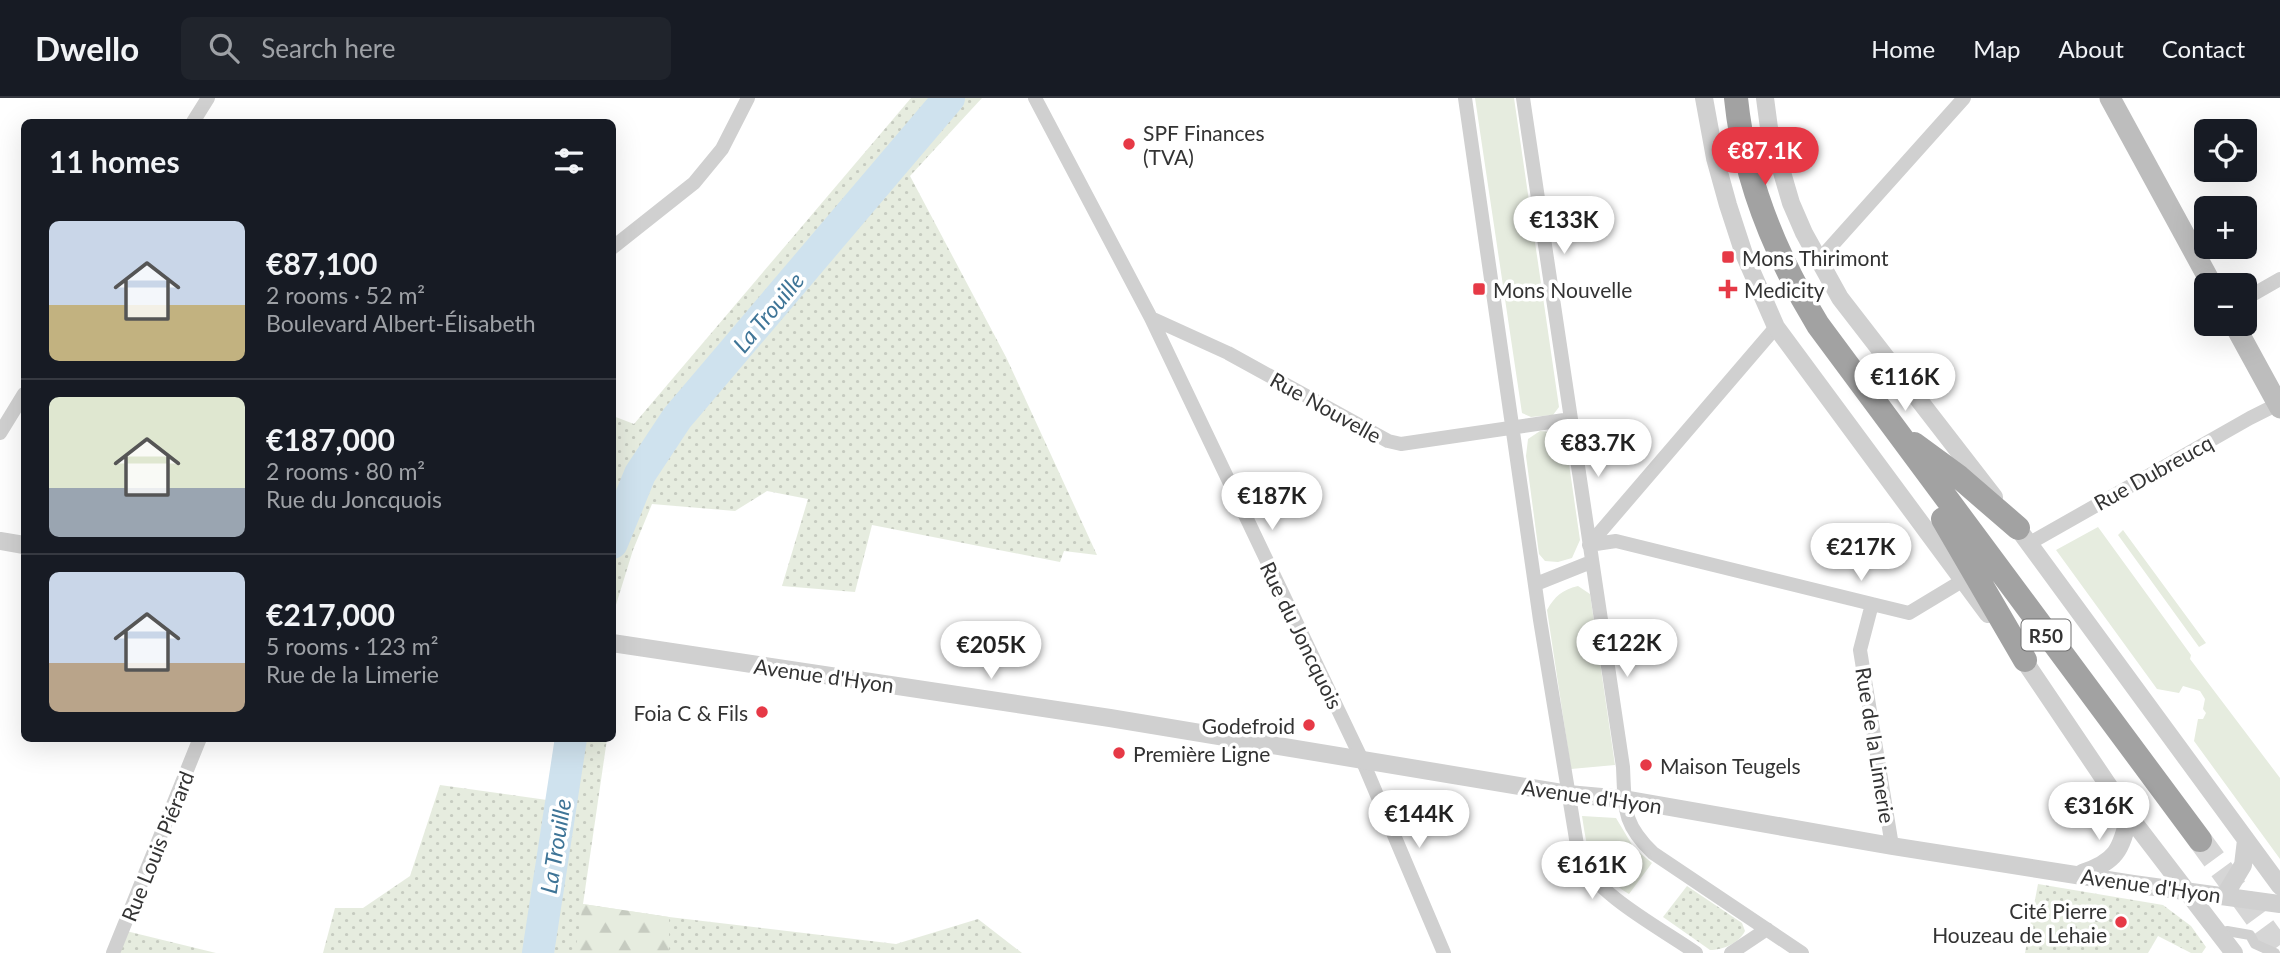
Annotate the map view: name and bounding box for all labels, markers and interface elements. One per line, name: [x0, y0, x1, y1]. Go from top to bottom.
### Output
search box: [181, 17, 671, 80]
text: Dwello: [35, 28, 139, 68]
icon: search: [205, 29, 243, 67]
text: Search here: [261, 32, 395, 64]
text: Home: [1871, 34, 1935, 63]
text: Map: [1973, 34, 2021, 63]
text: About: [2059, 34, 2124, 63]
text: Contact: [2162, 34, 2245, 63]
map controls: [2194, 119, 2257, 336]
button: locate: [2194, 119, 2257, 182]
place label: SPF Finances (TVA): [1143, 120, 1265, 169]
pin: €87.1K: [1708, 127, 1822, 187]
marker: SPF Finances (TVA): [1121, 136, 1137, 152]
text: €87.1K: [1728, 136, 1802, 164]
icon: filters: [550, 142, 588, 180]
text: 11 homes: [49, 143, 180, 179]
button: +: [2194, 196, 2257, 259]
pin: €133K: [1515, 197, 1613, 256]
text: €133K: [1529, 205, 1599, 233]
text: €87,100: [266, 245, 377, 281]
place label: Mons Thirimont: [1742, 245, 1889, 270]
icon: home: [105, 249, 189, 333]
marker: Mons Thirimont: [1720, 249, 1736, 265]
water label: La Trouille: [727, 266, 809, 358]
button: −: [2194, 273, 2257, 336]
place label: Mons Nouvelle: [1493, 277, 1632, 302]
place label: Medicity: [1744, 277, 1825, 302]
marker: Medicity: [1718, 279, 1738, 299]
text: 2 rooms · 52 m²: [266, 281, 425, 309]
marker: Mons Nouvelle: [1471, 281, 1487, 297]
text: Boulevard Albert-Élisabeth: [266, 309, 536, 337]
pin: €116K: [1856, 354, 1954, 413]
text: €116K: [1870, 362, 1940, 390]
street label: Rue Nouvelle: [1266, 366, 1386, 448]
pin: €83.7K: [1541, 420, 1655, 479]
text: €187,000: [266, 421, 395, 457]
icon: home: [105, 425, 189, 509]
text: €83.7K: [1561, 428, 1635, 456]
street label: Rue Dubreucq: [2089, 429, 2217, 515]
text: 2 rooms · 80 m²: [266, 457, 425, 485]
pin: €187K: [1223, 472, 1321, 532]
text: €187K: [1237, 481, 1307, 509]
text: Rue du Joncquois: [266, 485, 442, 513]
pin: €217K: [1812, 524, 1910, 583]
text: €217K: [1826, 532, 1896, 560]
street label: Rue du Joncquois: [1256, 557, 1348, 713]
text: €217,000: [266, 596, 395, 632]
icon: home: [105, 600, 189, 684]
pin: €122K: [1578, 620, 1676, 679]
road number: R50: [2022, 620, 2070, 650]
pin: €205K: [942, 622, 1040, 681]
text: €122K: [1592, 628, 1662, 656]
text: €205K: [956, 630, 1026, 658]
text: 5 rooms · 123 m²: [266, 632, 438, 660]
street label: Avenue d'Hyon: [753, 653, 895, 697]
text: Rue de la Limerie: [266, 660, 439, 688]
street label: Rue de la Limerie: [1851, 665, 1901, 825]
place label: Foia C & Fils: [634, 700, 748, 725]
marker: Foia C & Fils: [754, 704, 770, 720]
place label: Godefroid: [1202, 713, 1295, 738]
marker: Godefroid: [1301, 717, 1317, 733]
place label: Première Ligne: [1133, 741, 1270, 766]
marker: Première Ligne: [1111, 745, 1127, 761]
place label: Maison Teugels: [1660, 753, 1801, 778]
marker: Maison Teugels: [1638, 757, 1654, 773]
street label: Rue Louis Piérard: [116, 767, 198, 925]
street label: Avenue d'Hyon: [1521, 774, 1663, 818]
pin: €316K: [2050, 782, 2148, 842]
pin: €144K: [1370, 790, 1468, 850]
text: €316K: [2064, 791, 2134, 819]
water label: La Trouille: [534, 797, 576, 895]
text: €144K: [1384, 799, 1454, 827]
pin: €161K: [1543, 842, 1641, 901]
text: €161K: [1557, 850, 1627, 878]
street label: Avenue d'Hyon: [2080, 863, 2222, 907]
place label: Cité Pierre Houzeau de Lehaie: [1932, 898, 2107, 947]
marker: Cité Pierre Houzeau de Lehaie: [2113, 914, 2129, 930]

